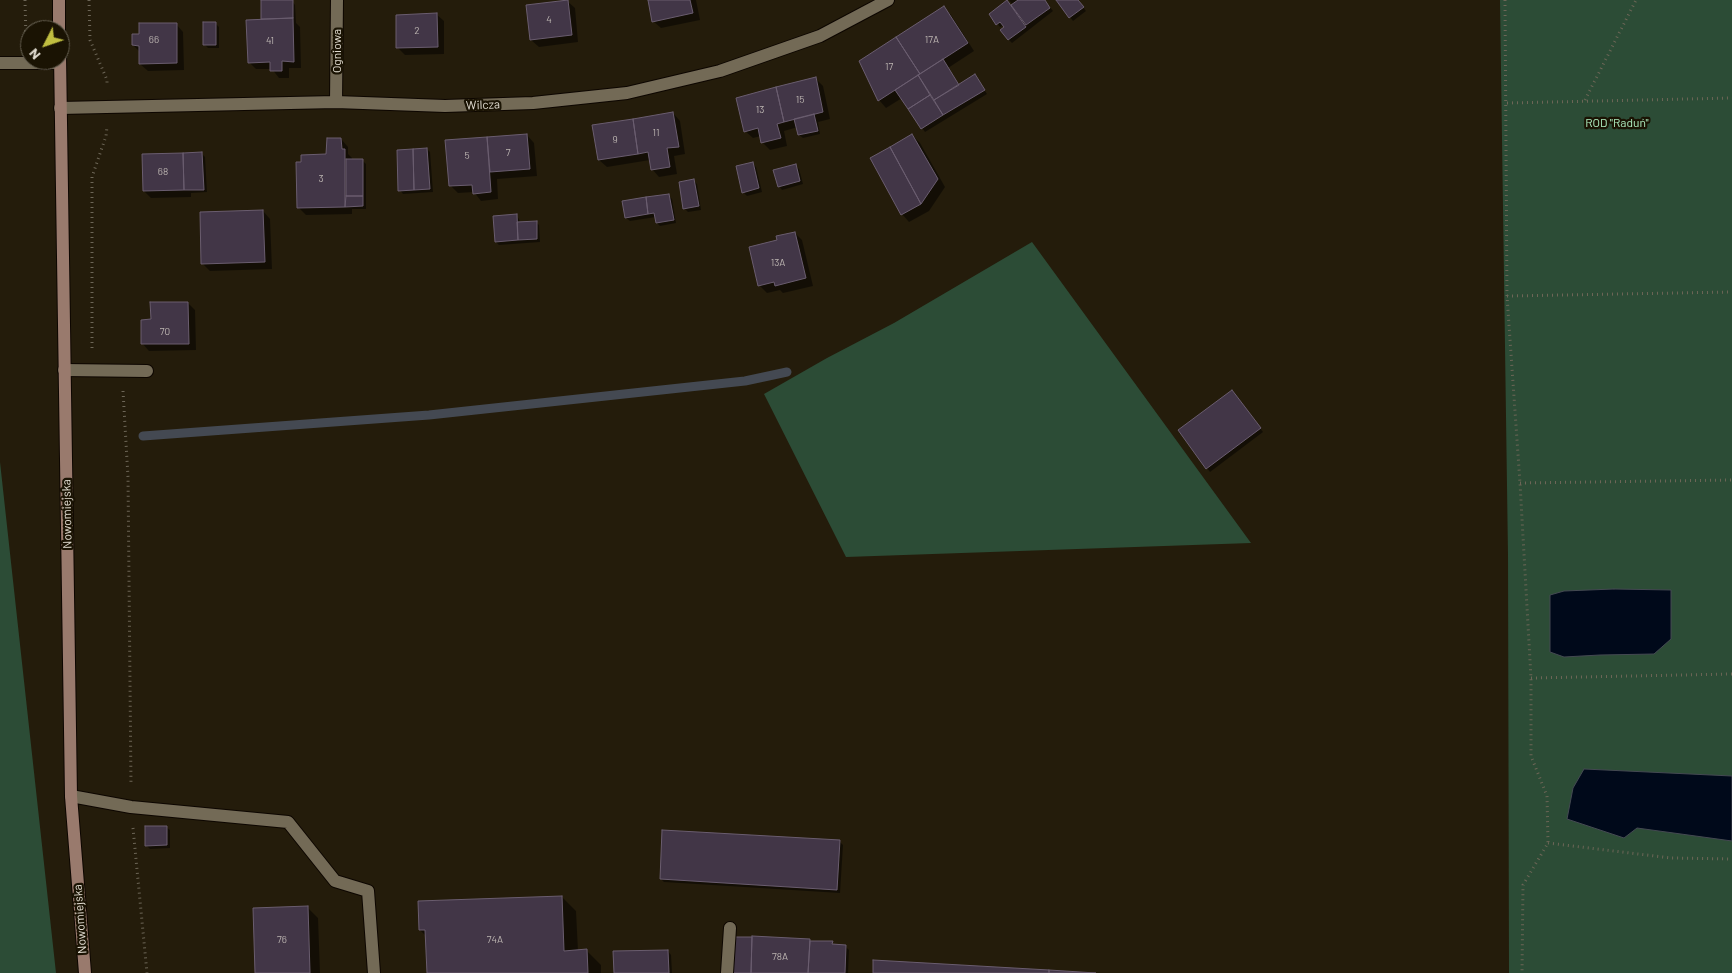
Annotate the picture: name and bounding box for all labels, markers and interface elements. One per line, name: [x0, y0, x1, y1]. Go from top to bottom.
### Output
house number: 4: [546, 14, 552, 26]
north arrow: [20, 20, 70, 70]
house number: 2: [414, 25, 420, 37]
street label: Ogniowa: [330, 29, 344, 73]
house number: 66: [149, 34, 159, 46]
house number: 17A: [925, 34, 939, 46]
house number: 41: [266, 35, 274, 47]
text: N: [25, 45, 44, 64]
house number: 17: [885, 61, 893, 73]
house number: 15: [796, 94, 804, 106]
street label: Wilcza: [466, 97, 500, 113]
house number: 13: [756, 104, 764, 116]
park label: ROD "Raduń": [1585, 116, 1649, 130]
house number: 11: [652, 127, 660, 139]
house number: 9: [612, 134, 618, 146]
house number: 7: [506, 147, 510, 159]
house number: 5: [464, 150, 470, 162]
house number: 68: [158, 166, 168, 178]
house number: 3: [318, 173, 324, 185]
house number: 13A: [771, 257, 785, 269]
house number: 70: [160, 326, 170, 338]
street label: Nowomiejska: [59, 479, 75, 549]
street label: Nowomiejska: [70, 884, 90, 954]
house number: 76: [277, 934, 287, 946]
house number: 74A: [487, 934, 503, 946]
house number: 78A: [772, 951, 788, 963]

